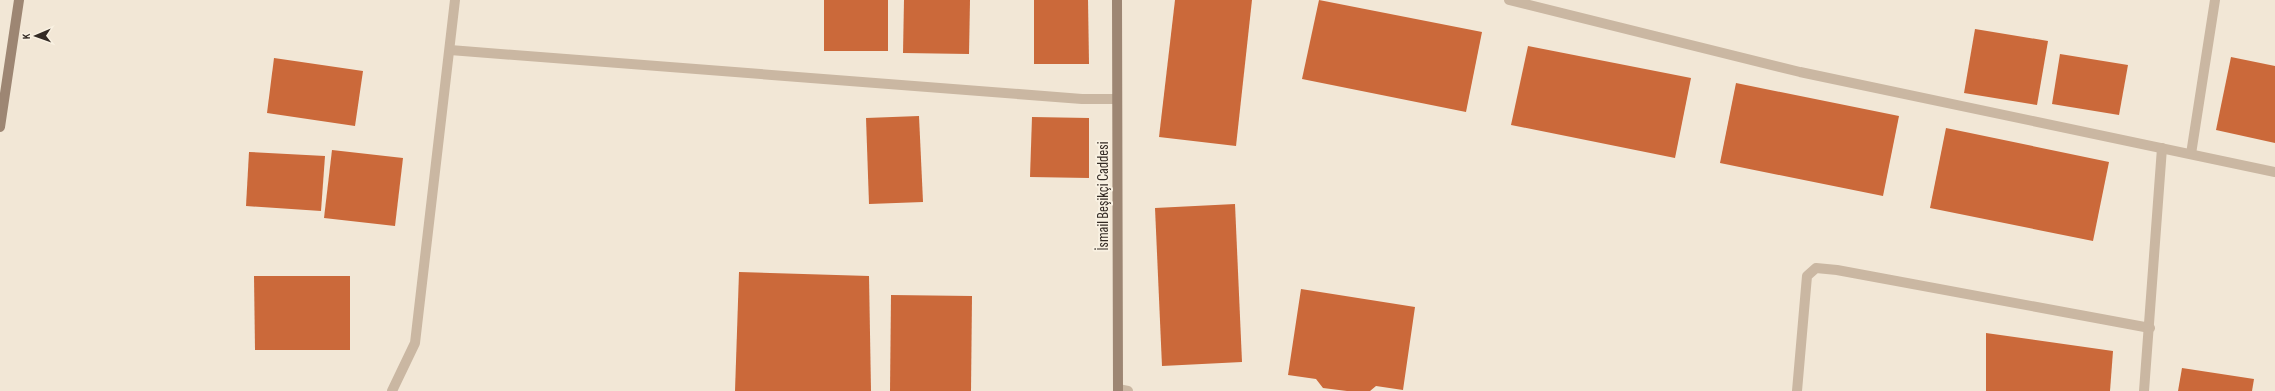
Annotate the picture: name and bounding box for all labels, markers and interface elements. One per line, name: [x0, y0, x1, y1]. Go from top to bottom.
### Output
north arrow: [16, 16, 56, 56]
text: K: [20, 33, 33, 39]
street label: İsmail Beşikçi Caddesi: [1094, 141, 1113, 250]

